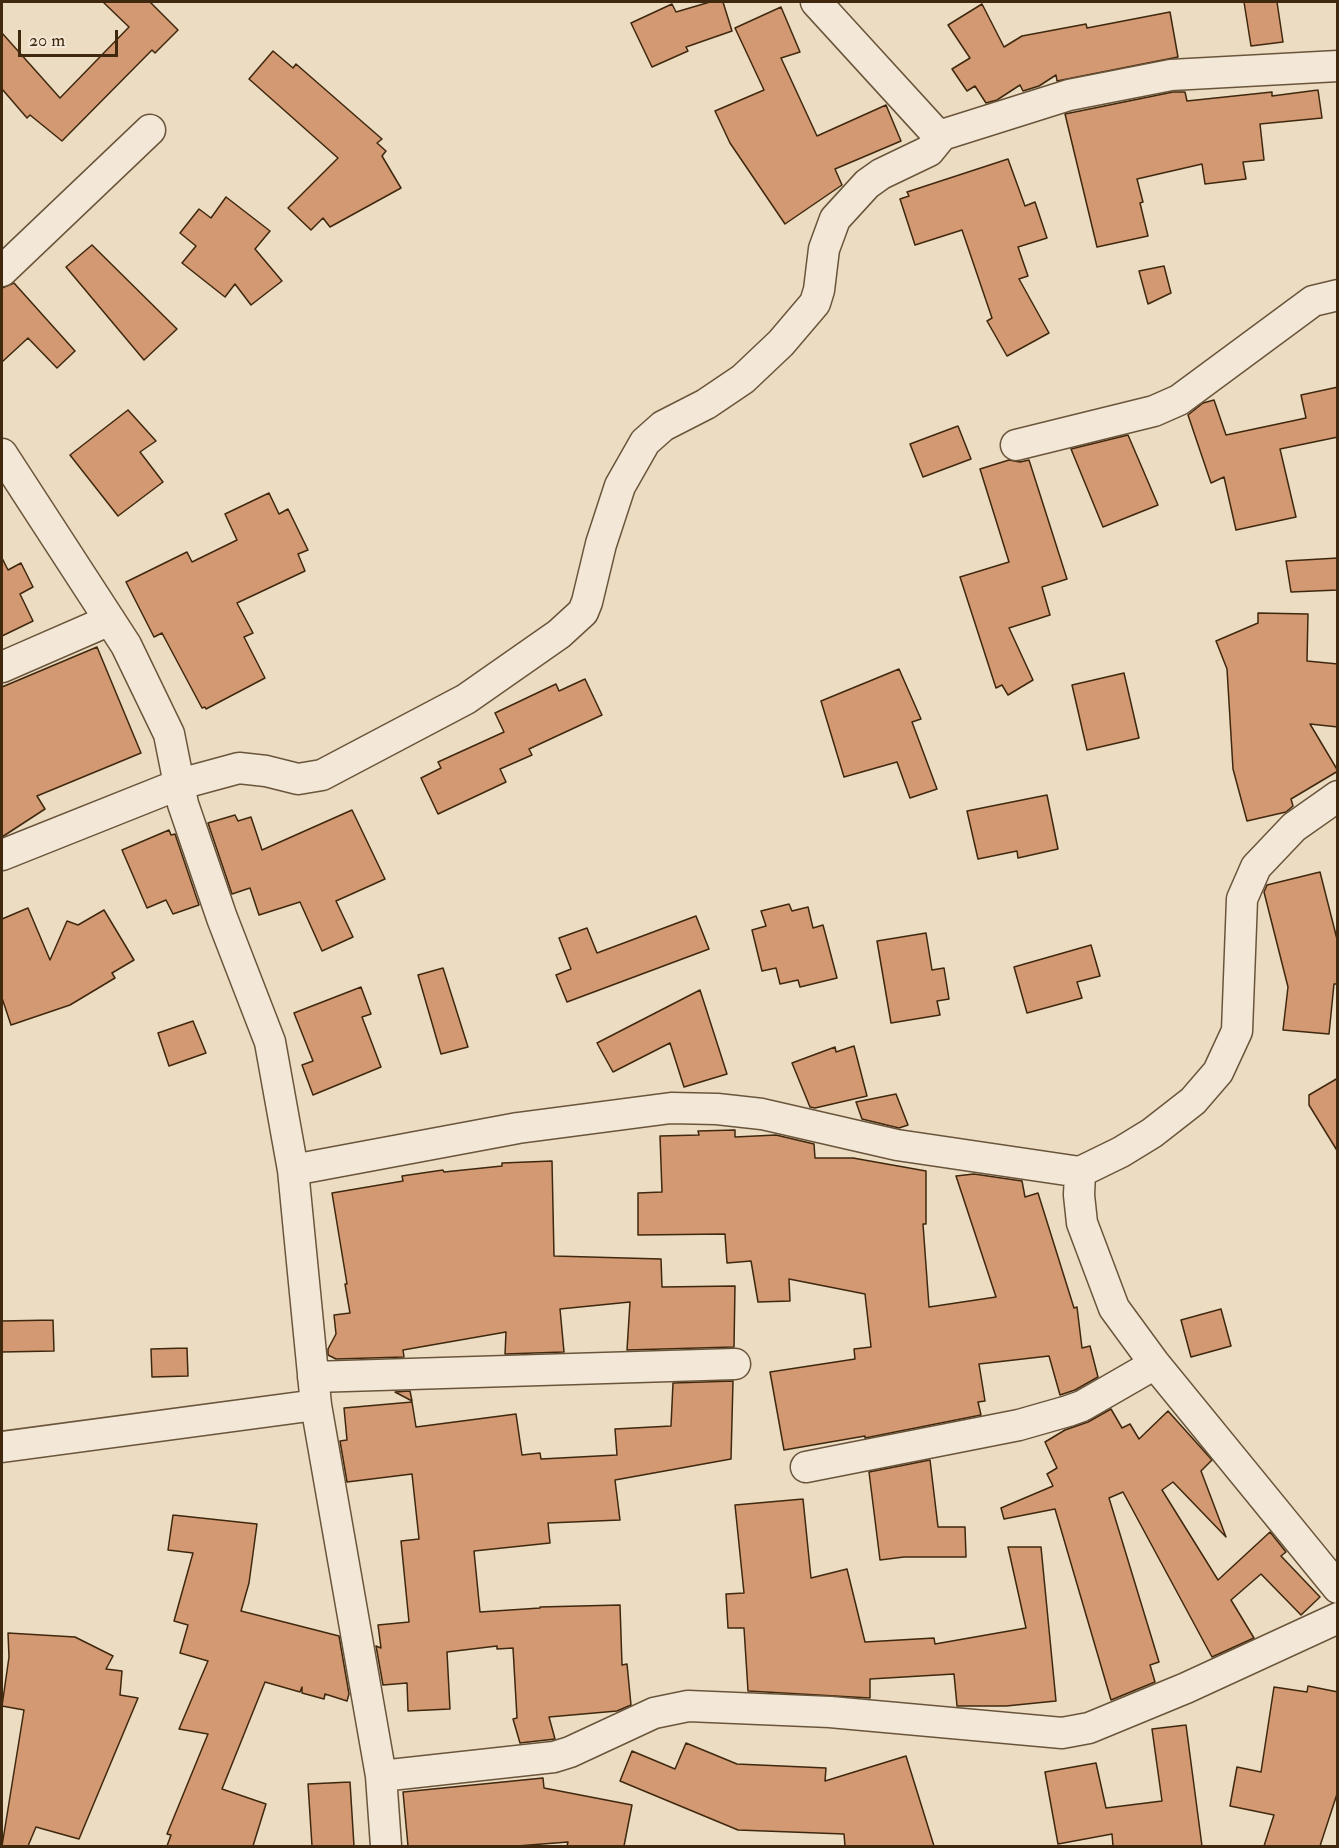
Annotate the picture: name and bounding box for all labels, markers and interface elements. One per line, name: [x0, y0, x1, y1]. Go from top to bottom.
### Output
scale bar: [21, 18, 122, 56]
text: 20 m: [29, 29, 65, 52]

